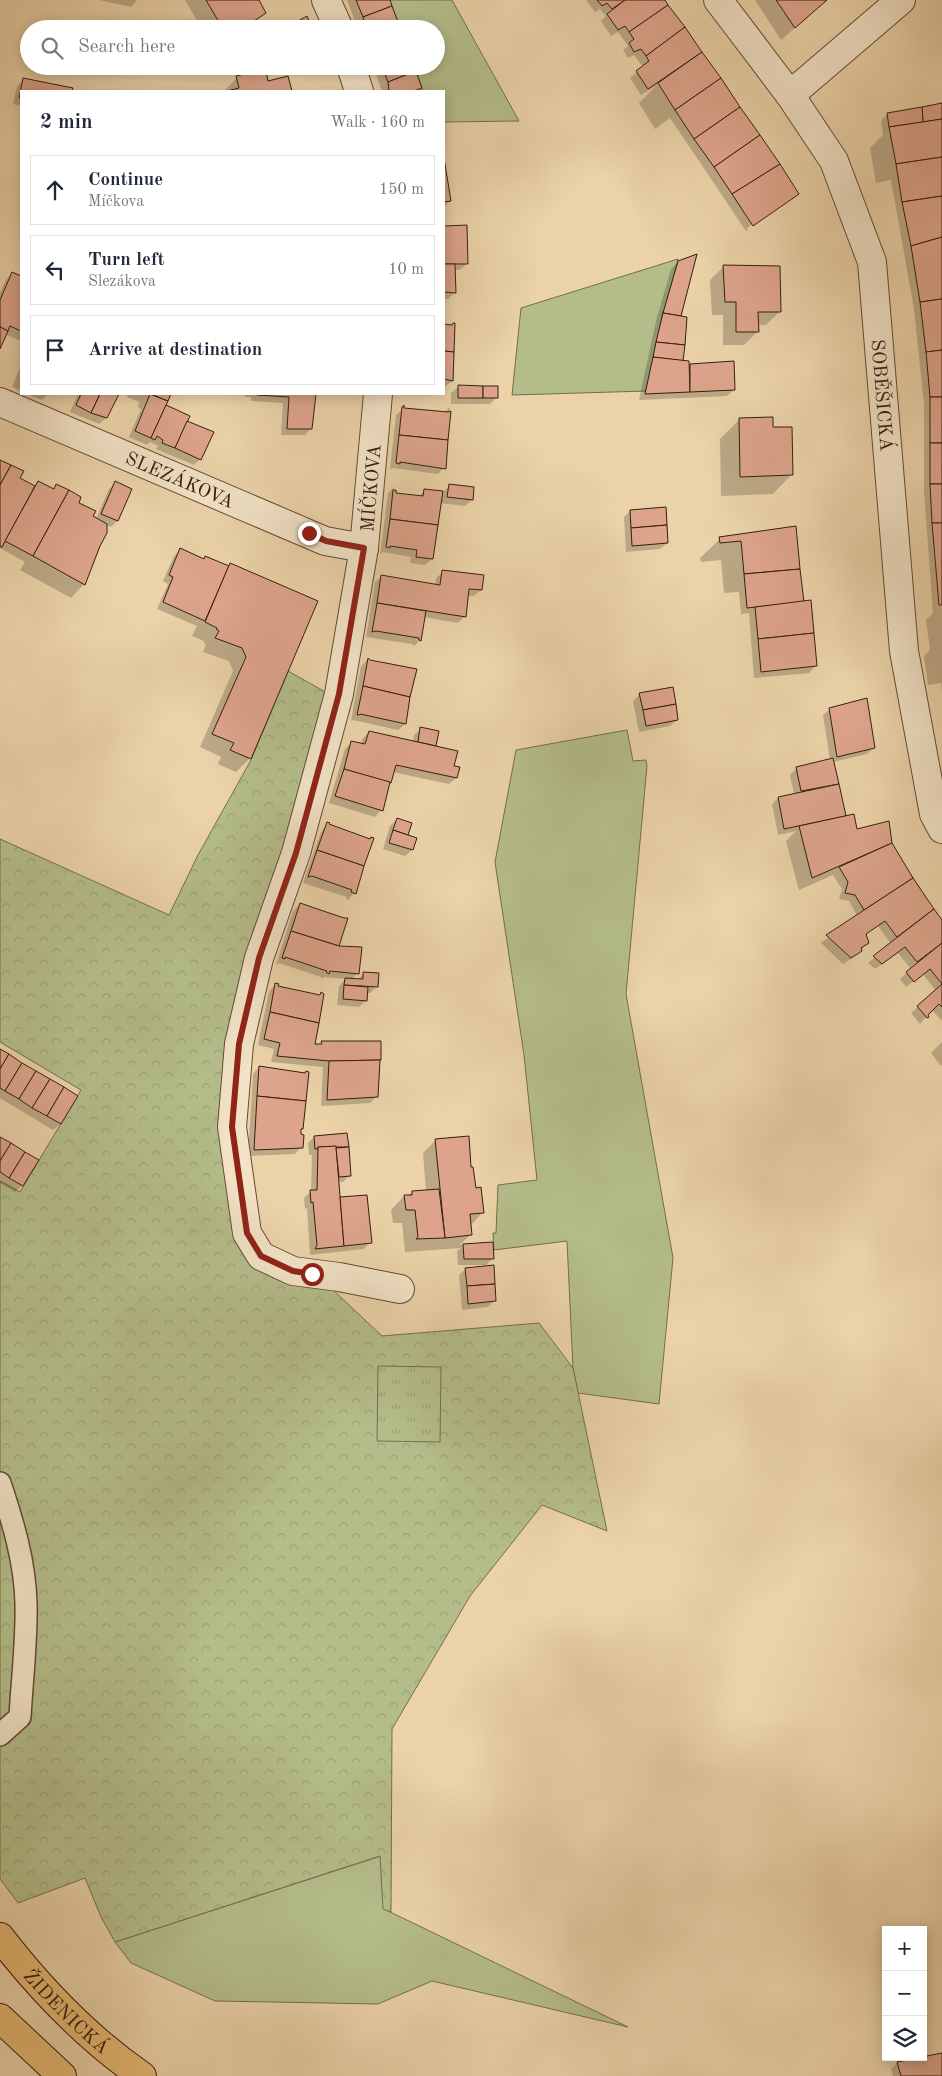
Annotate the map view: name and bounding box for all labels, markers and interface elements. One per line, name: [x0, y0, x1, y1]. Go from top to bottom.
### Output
search box: [20, 20, 445, 75]
icon: search: [38, 34, 66, 62]
text: Search here: [78, 38, 175, 57]
text: 2 min: [40, 112, 93, 133]
text: Walk · 160 m: [330, 115, 425, 131]
text: Continue: [88, 171, 163, 190]
icon: ahead: [41, 176, 69, 204]
text: 150 m: [379, 182, 424, 198]
text: Míčkova: [88, 194, 144, 210]
text: Turn left: [88, 251, 165, 270]
icon: left: [41, 256, 69, 284]
text: 10 m: [388, 262, 424, 278]
text: Slezákova: [88, 274, 156, 290]
icon: arrive: [41, 336, 69, 364]
street label: SOBĚŠICKÁ: [866, 339, 899, 453]
text: Arrive at destination: [88, 341, 262, 360]
street label: MÍČKOVA: [354, 443, 386, 533]
street label: SLEZÁKOVA: [122, 450, 237, 513]
route end: [298, 522, 321, 545]
route start: [301, 1263, 324, 1286]
map controls: [882, 1926, 927, 2061]
button: +: [882, 1926, 927, 1971]
street label: ŽIDENICKÁ: [19, 1964, 115, 2059]
button: −: [882, 1971, 927, 2016]
button: layers: [882, 2016, 927, 2061]

